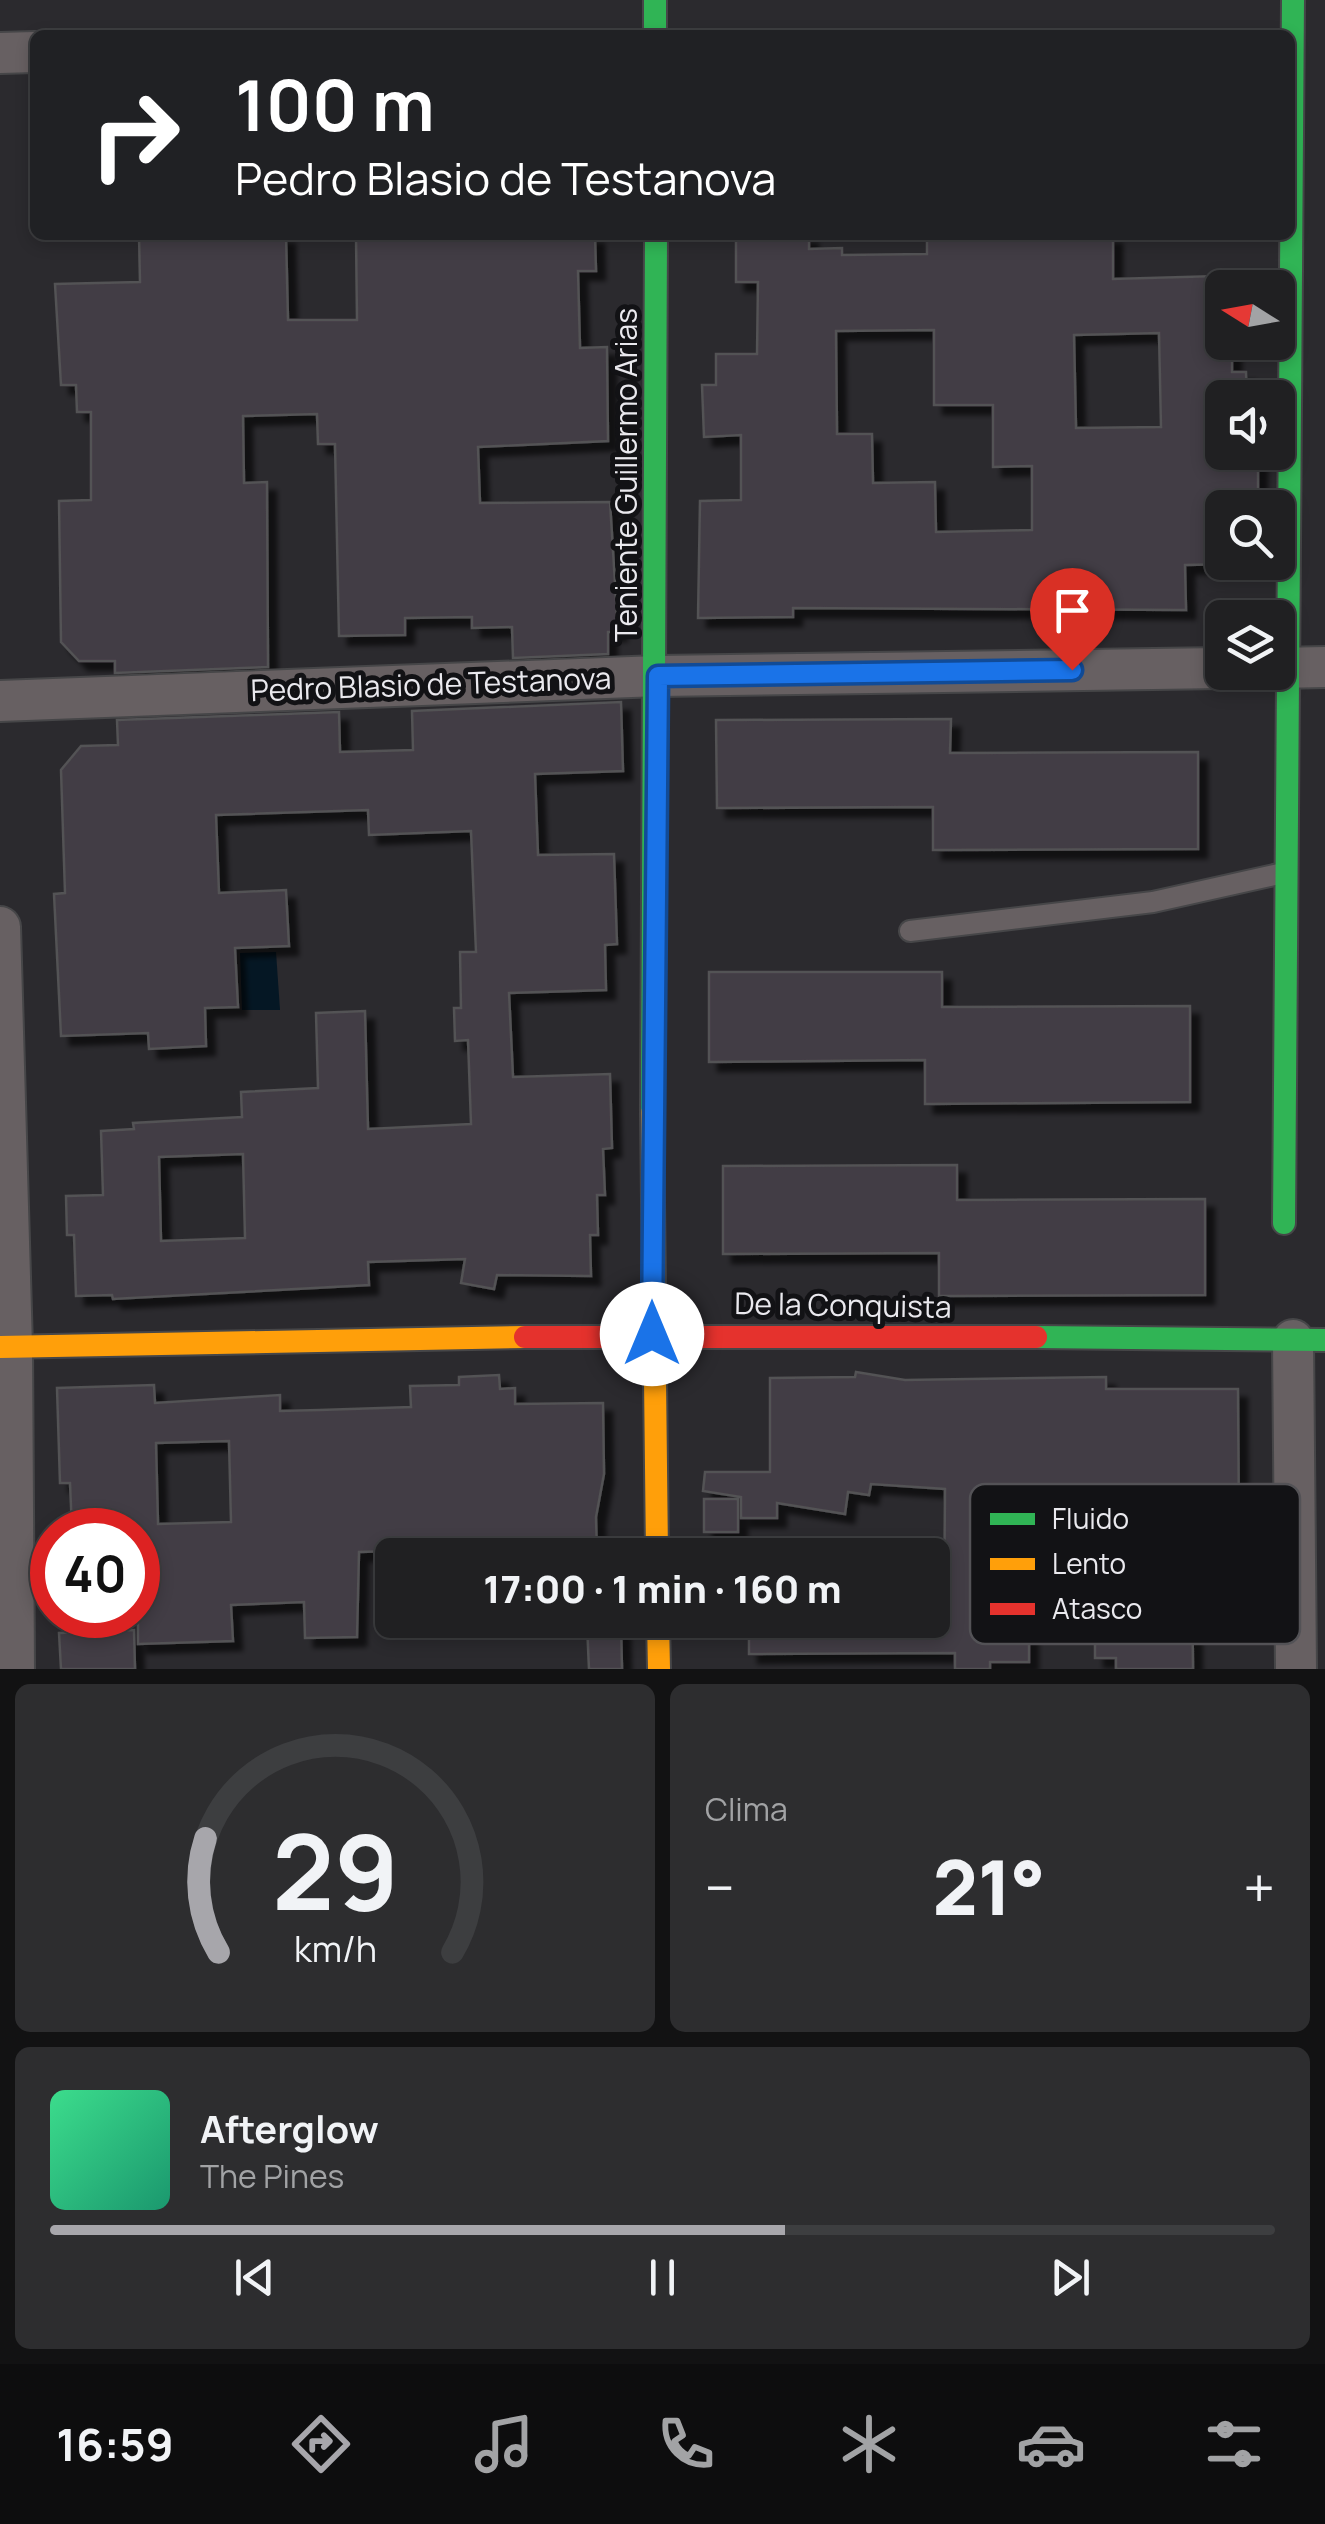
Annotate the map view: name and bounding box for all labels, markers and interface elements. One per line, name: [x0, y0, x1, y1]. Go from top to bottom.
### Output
text: 100 m: [235, 56, 435, 152]
icon: right: [70, 70, 200, 200]
text: Pedro Blasio de Testanova: [235, 147, 776, 209]
north arrow: [1205, 270, 1295, 360]
map controls: [1205, 270, 1295, 690]
street label: Teniente Guillermo Arias: [605, 308, 646, 642]
button: sound: [1205, 380, 1295, 470]
button: search: [1205, 490, 1295, 580]
pin: [1030, 568, 1115, 671]
icon: arrive: [1045, 583, 1100, 638]
button: layers: [1205, 600, 1295, 690]
street label: Pedro Blasio de Testanova: [250, 657, 612, 710]
position arrow: [600, 1282, 704, 1386]
street label: De la Conquista: [734, 1282, 952, 1327]
legend: [970, 1484, 1300, 1644]
text: Fluido: [1052, 1499, 1129, 1537]
speed limit sign: 40: [30, 1508, 160, 1638]
text: Lento: [1052, 1544, 1126, 1582]
text: 17:00 · 1 min · 160 m: [483, 1562, 842, 1614]
text: Atasco: [1052, 1589, 1142, 1627]
text: Clima: [705, 1787, 788, 1831]
text: 29: [272, 1799, 398, 1941]
text: 21°: [932, 1835, 1046, 1938]
text: −: [705, 1849, 735, 1925]
text: +: [1243, 1849, 1275, 1925]
text: km/h: [293, 1924, 377, 1973]
text: Afterglow: [200, 2102, 379, 2154]
text: The Pines: [200, 2154, 344, 2198]
icon: previous: [227, 2250, 282, 2305]
icon: pause: [635, 2250, 690, 2305]
icon: next: [1043, 2250, 1098, 2305]
icon: directions: [286, 2409, 356, 2479]
icon: music: [469, 2409, 539, 2479]
icon: phone: [651, 2409, 721, 2479]
icon: climate: [834, 2409, 904, 2479]
icon: car: [1016, 2409, 1086, 2479]
icon: filters: [1199, 2409, 1269, 2479]
text: 16:59: [56, 2413, 174, 2475]

